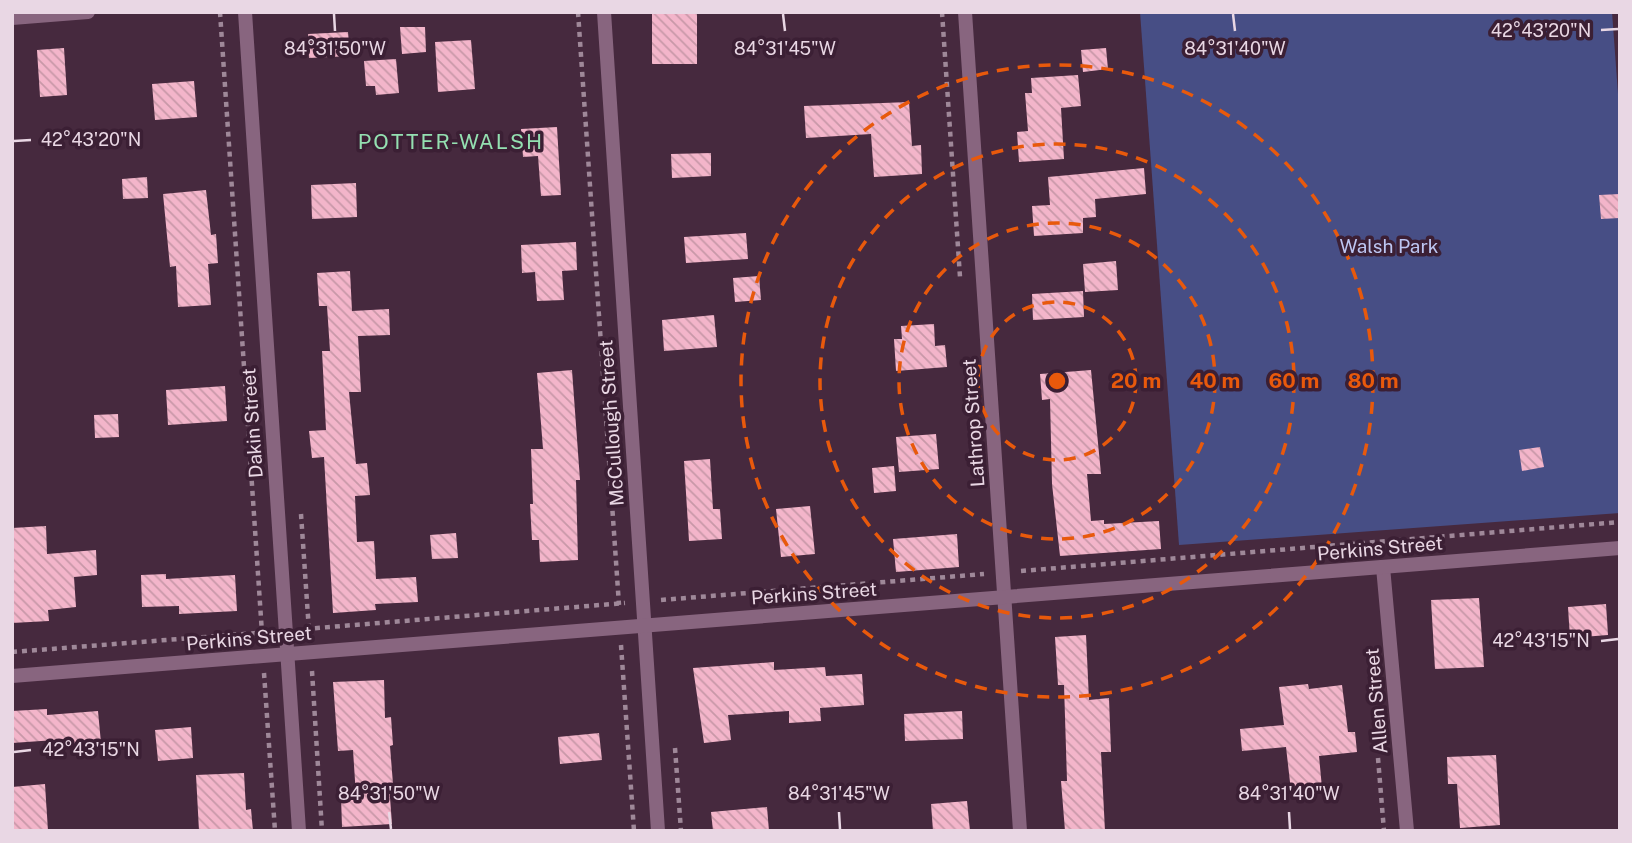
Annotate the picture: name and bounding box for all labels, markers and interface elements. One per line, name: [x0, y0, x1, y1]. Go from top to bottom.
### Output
text: 42°43'20"N: [1491, 20, 1591, 41]
text: 84°31'50"W: [284, 38, 386, 59]
text: 84°31'45"W: [734, 38, 836, 59]
text: 84°31'40"W: [1184, 38, 1286, 59]
text: 42°43'20"N: [41, 129, 141, 150]
district label: POTTER-WALSH: [358, 129, 544, 154]
park label: Walsh Park: [1340, 235, 1439, 257]
street label: McCullough Street: [594, 339, 628, 507]
street label: Lathrop Street: [958, 358, 988, 488]
street label: Dakin Street: [237, 367, 267, 479]
text: 20 m: [1111, 368, 1161, 393]
text: 40 m: [1190, 368, 1240, 393]
text: 60 m: [1269, 368, 1319, 393]
text: 80 m: [1347, 368, 1399, 393]
centre of rings: [1045, 369, 1069, 393]
street label: Perkins Street: [1316, 532, 1444, 564]
street label: Perkins Street: [750, 578, 878, 608]
street label: Perkins Street: [185, 622, 313, 654]
text: 42°43'15"N: [1492, 630, 1590, 651]
street label: Allen Street: [1360, 647, 1392, 755]
text: 42°43'15"N: [42, 739, 140, 760]
text: 84°31'50"W: [338, 783, 440, 804]
text: 84°31'45"W: [788, 783, 890, 804]
text: 84°31'40"W: [1238, 783, 1340, 804]

